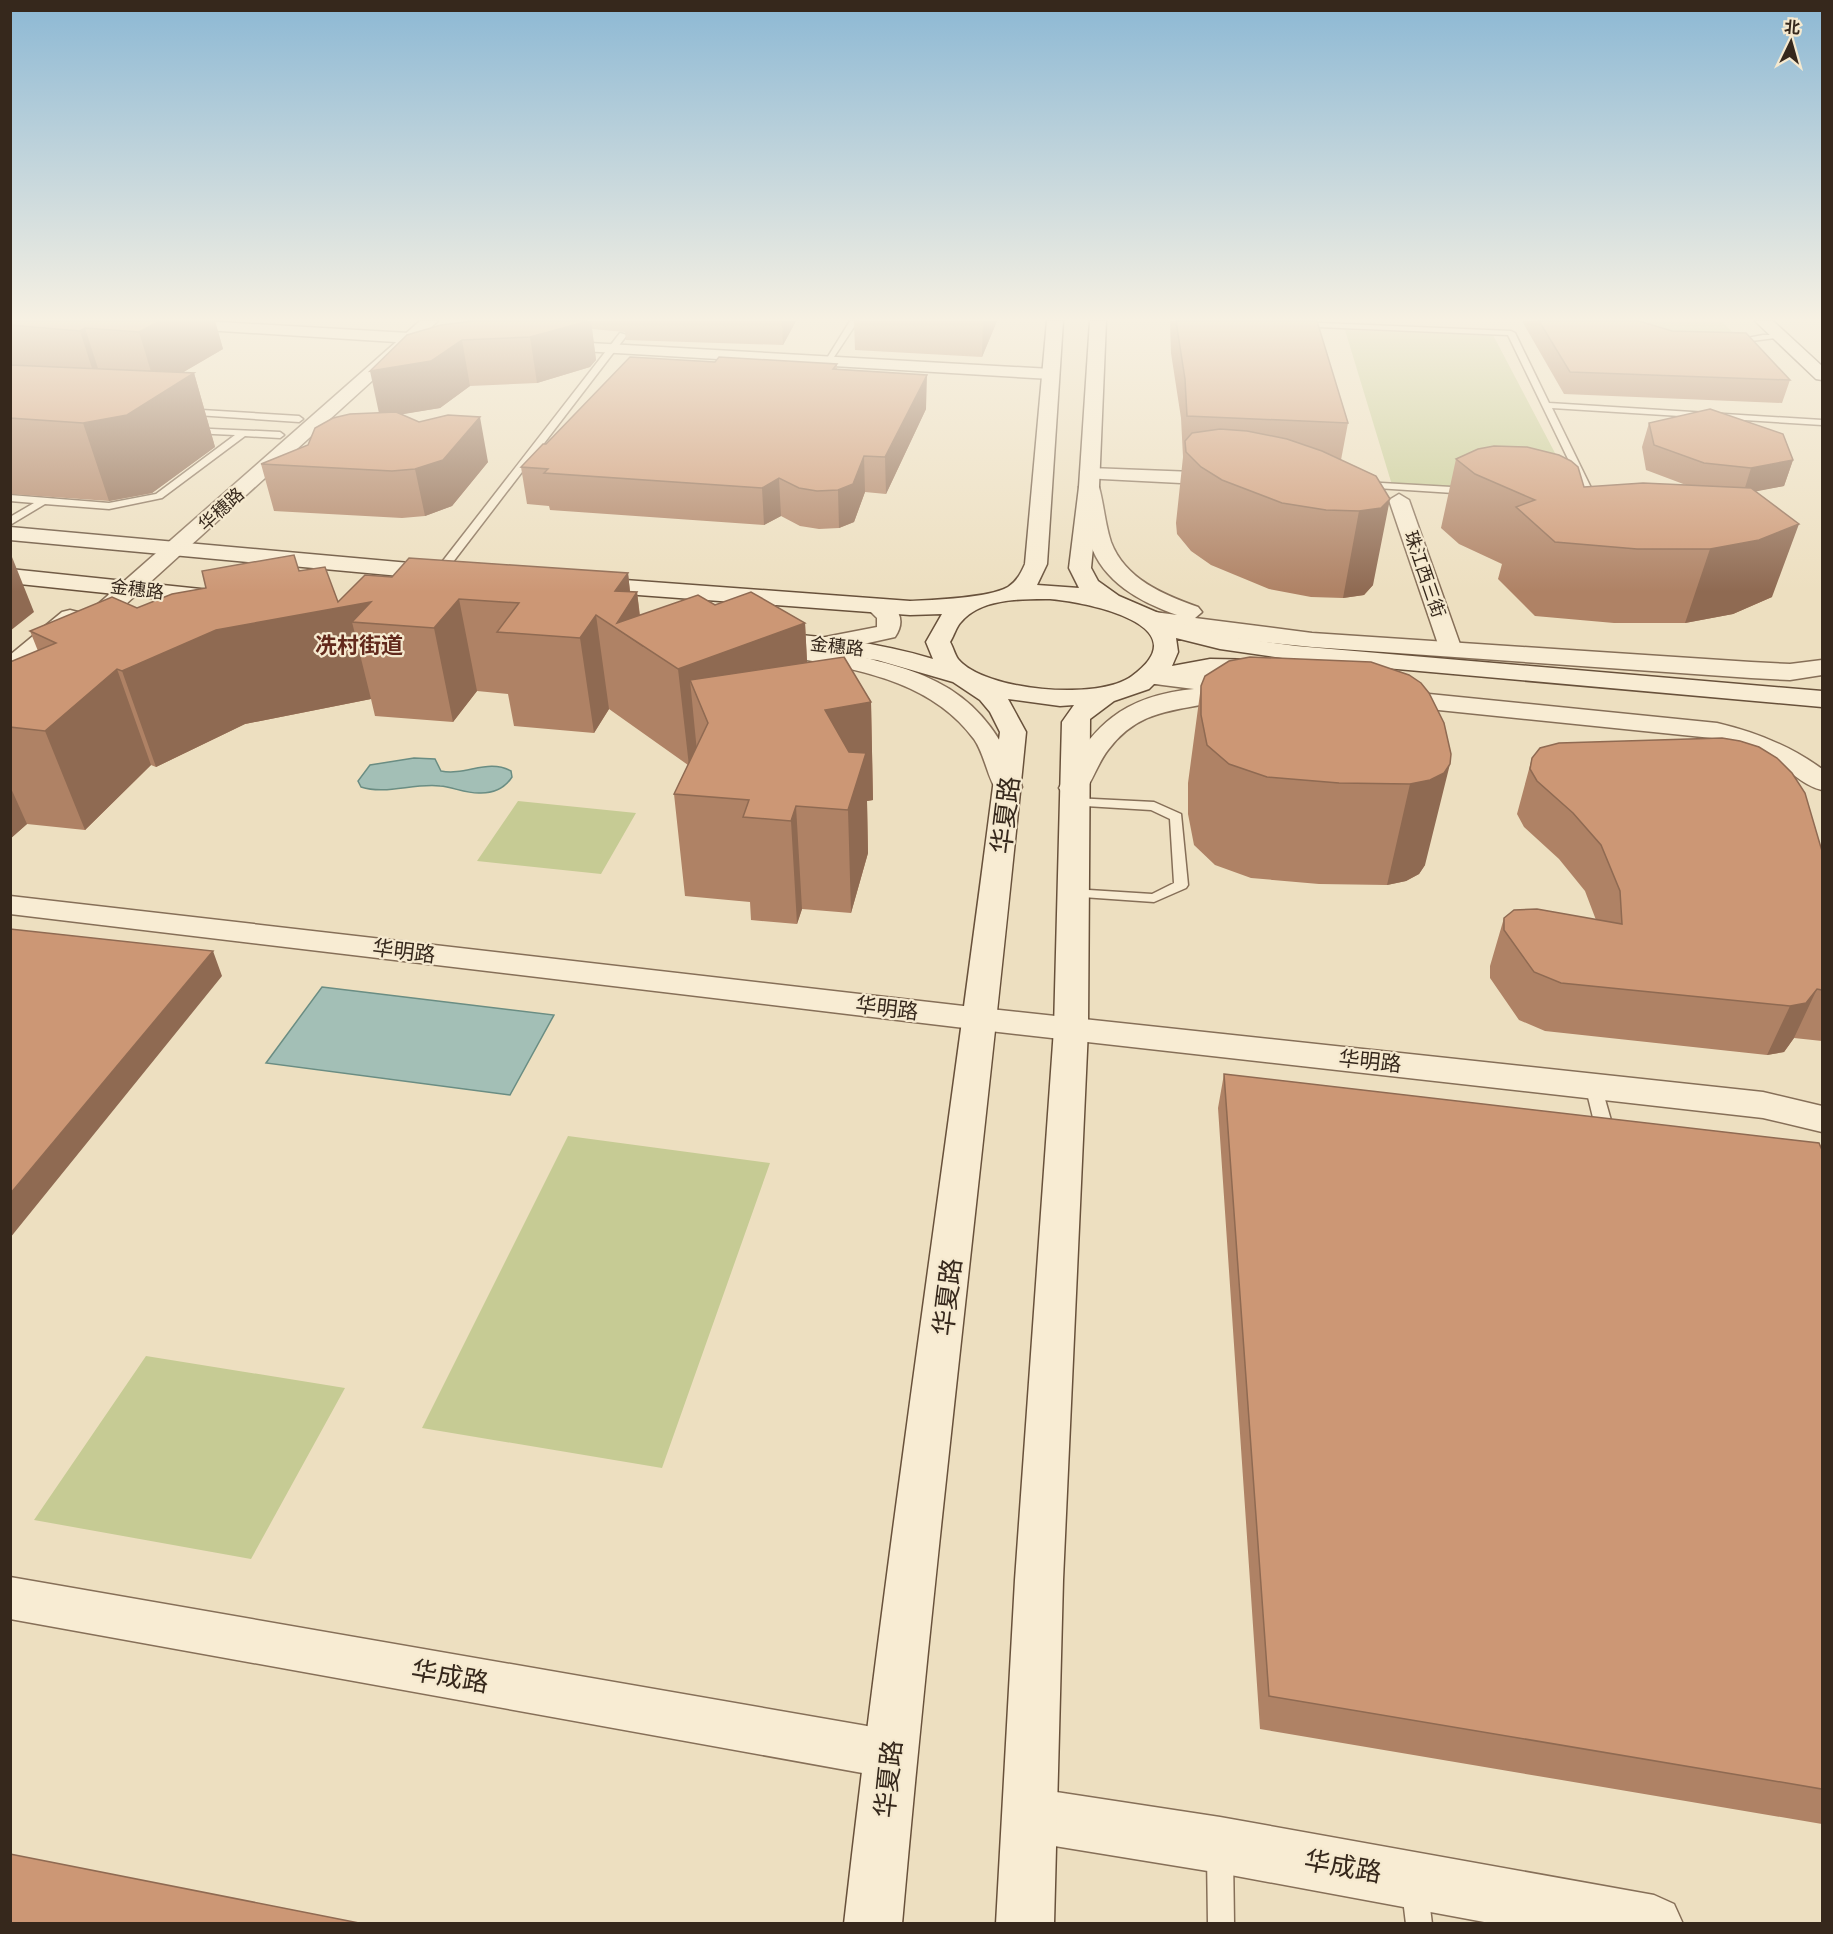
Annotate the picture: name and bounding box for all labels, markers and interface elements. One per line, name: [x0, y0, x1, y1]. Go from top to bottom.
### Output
north arrow: [1761, 12, 1821, 72]
text: 北: [1783, 16, 1801, 38]
street label: 华穗路: [193, 482, 249, 536]
street label: 珠江西三街: [1399, 528, 1451, 620]
street label: 金穗路: [109, 574, 165, 604]
district label: 冼村街道: [315, 631, 403, 659]
street label: 金穗路: [809, 632, 865, 660]
street label: 华夏路: [984, 774, 1026, 856]
street label: 华明路: [371, 934, 437, 968]
street label: 华明路: [854, 991, 920, 1025]
street label: 华明路: [1337, 1044, 1403, 1078]
street label: 华夏路: [926, 1256, 968, 1338]
street label: 华成路: [409, 1653, 491, 1699]
street label: 华夏路: [868, 1738, 908, 1820]
street label: 华成路: [1302, 1843, 1384, 1889]

